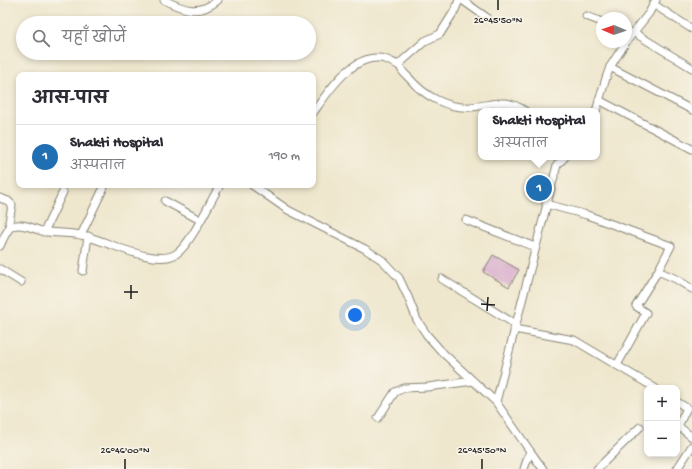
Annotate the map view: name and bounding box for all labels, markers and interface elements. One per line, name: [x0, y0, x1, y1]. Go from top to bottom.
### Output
north arrow: [596, 12, 632, 48]
text: 26°45'50"N: [474, 15, 523, 27]
search box: [16, 16, 316, 60]
icon: search: [30, 27, 52, 49]
text: यहाँ खोजें: [62, 30, 126, 48]
text: आस-पास: [32, 90, 108, 110]
popup: [478, 108, 600, 160]
text: Shakti Hospital: [492, 112, 586, 130]
text: Shakti Hospital: [70, 134, 163, 152]
text: अस्पताल: [492, 137, 548, 152]
text: 1: [42, 149, 48, 164]
text: 190 m: [269, 149, 300, 164]
text: अस्पताल: [70, 159, 125, 174]
pin: 1: [526, 173, 552, 203]
your location: [345, 305, 365, 325]
map controls: [644, 385, 680, 457]
button: +: [644, 385, 680, 421]
button: −: [644, 421, 680, 457]
text: 26°46'00"N: [101, 445, 150, 457]
text: 26°45'50"N: [458, 445, 507, 457]

